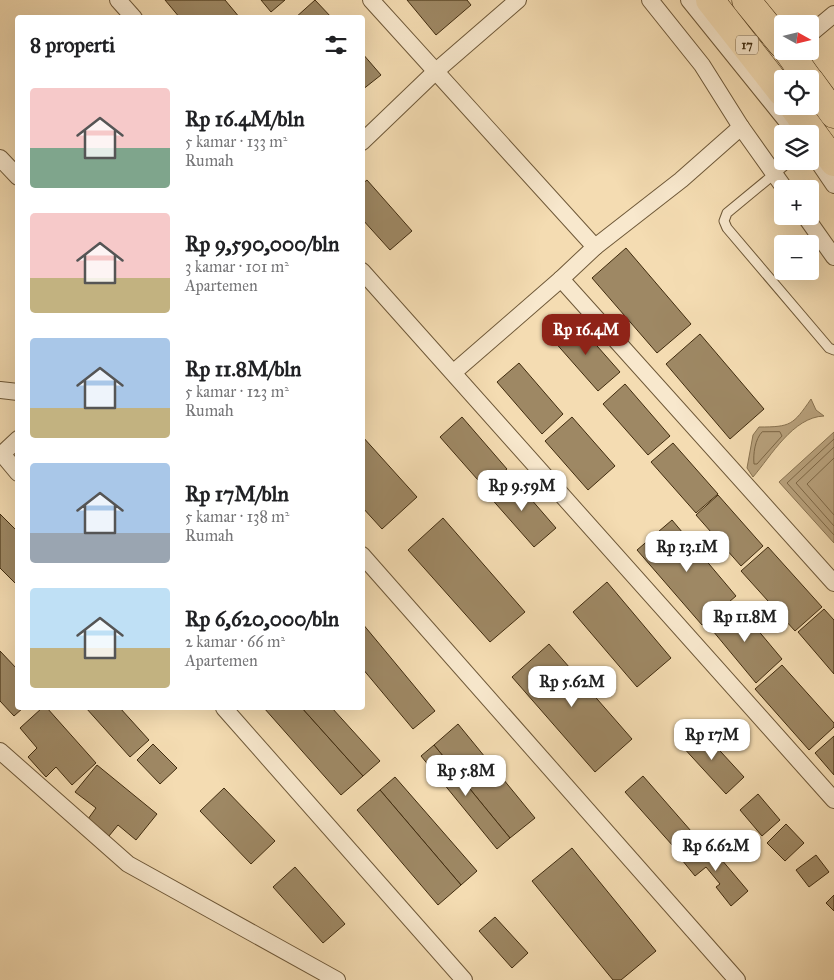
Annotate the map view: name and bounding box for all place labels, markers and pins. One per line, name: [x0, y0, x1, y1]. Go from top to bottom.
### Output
pin: Rp 16.4M: [534, 314, 638, 356]
pin: Rp 9.59M: [470, 470, 574, 512]
pin: Rp 13.1M: [635, 530, 739, 573]
pin: Rp 11.8M: [693, 600, 797, 643]
pin: Rp 5.62M: [520, 666, 624, 708]
pin: Rp 17M: [671, 718, 753, 761]
pin: Rp 5.8M: [420, 754, 512, 797]
pin: Rp 6.62M: [664, 830, 768, 872]

